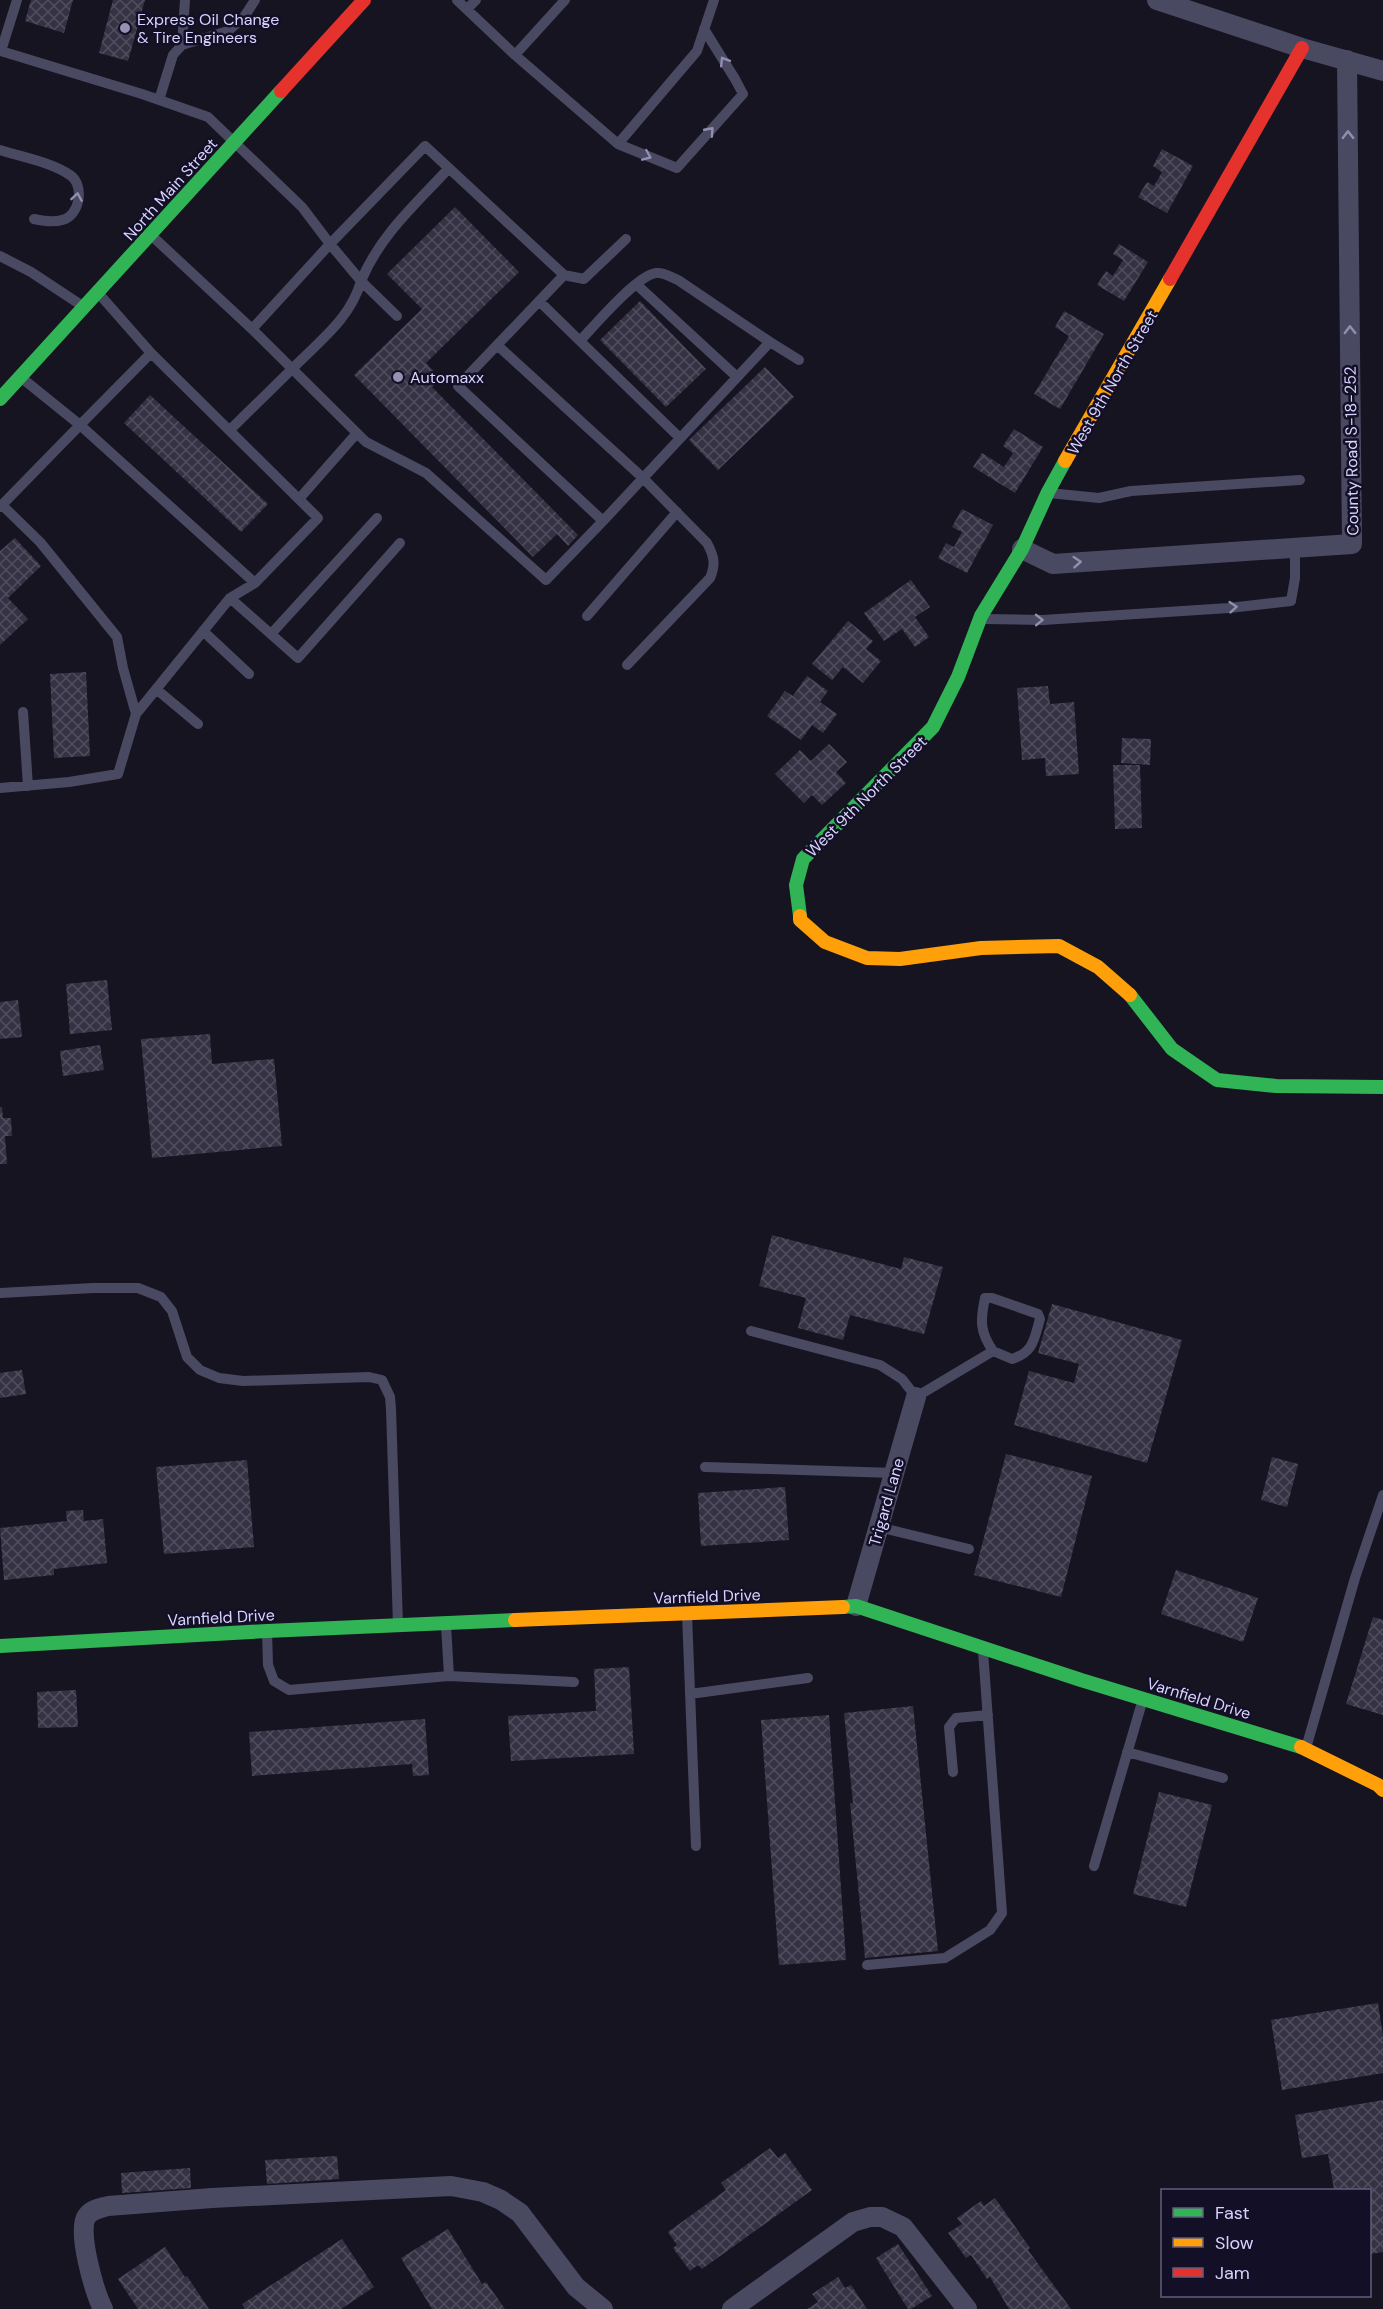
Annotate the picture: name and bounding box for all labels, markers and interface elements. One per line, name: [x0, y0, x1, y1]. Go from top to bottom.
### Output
place label: Express Oil Change & Tire Engineers: [137, 9, 279, 48]
marker: Express Oil Change & Tire Engineers: [118, 21, 132, 35]
one-way arrow: [720, 57, 732, 67]
one-way arrow: [703, 128, 714, 138]
one-way arrow: [1342, 131, 1354, 140]
street label: North Main Street: [119, 134, 222, 245]
one-way arrow: [641, 149, 652, 161]
one-way arrow: [71, 192, 83, 202]
street label: West 9th North Street: [1063, 306, 1162, 458]
one-way arrow: [1343, 326, 1356, 335]
street label: County Road S-18-252: [1340, 366, 1363, 536]
place label: Automaxx: [410, 367, 484, 388]
marker: Automaxx: [391, 370, 405, 384]
one-way arrow: [1072, 556, 1081, 569]
one-way arrow: [1229, 601, 1238, 614]
one-way arrow: [1034, 614, 1043, 626]
street label: West 9th North Street: [801, 731, 932, 862]
street label: Trigard Lane: [864, 1456, 909, 1549]
street label: Varnfield Drive: [653, 1584, 761, 1609]
street label: Varnfield Drive: [167, 1604, 275, 1631]
street label: Varnfield Drive: [1144, 1673, 1253, 1724]
legend: [1161, 2189, 1371, 2297]
text: Fast: [1215, 2201, 1250, 2225]
text: Slow: [1215, 2231, 1254, 2255]
text: Jam: [1215, 2261, 1250, 2285]

